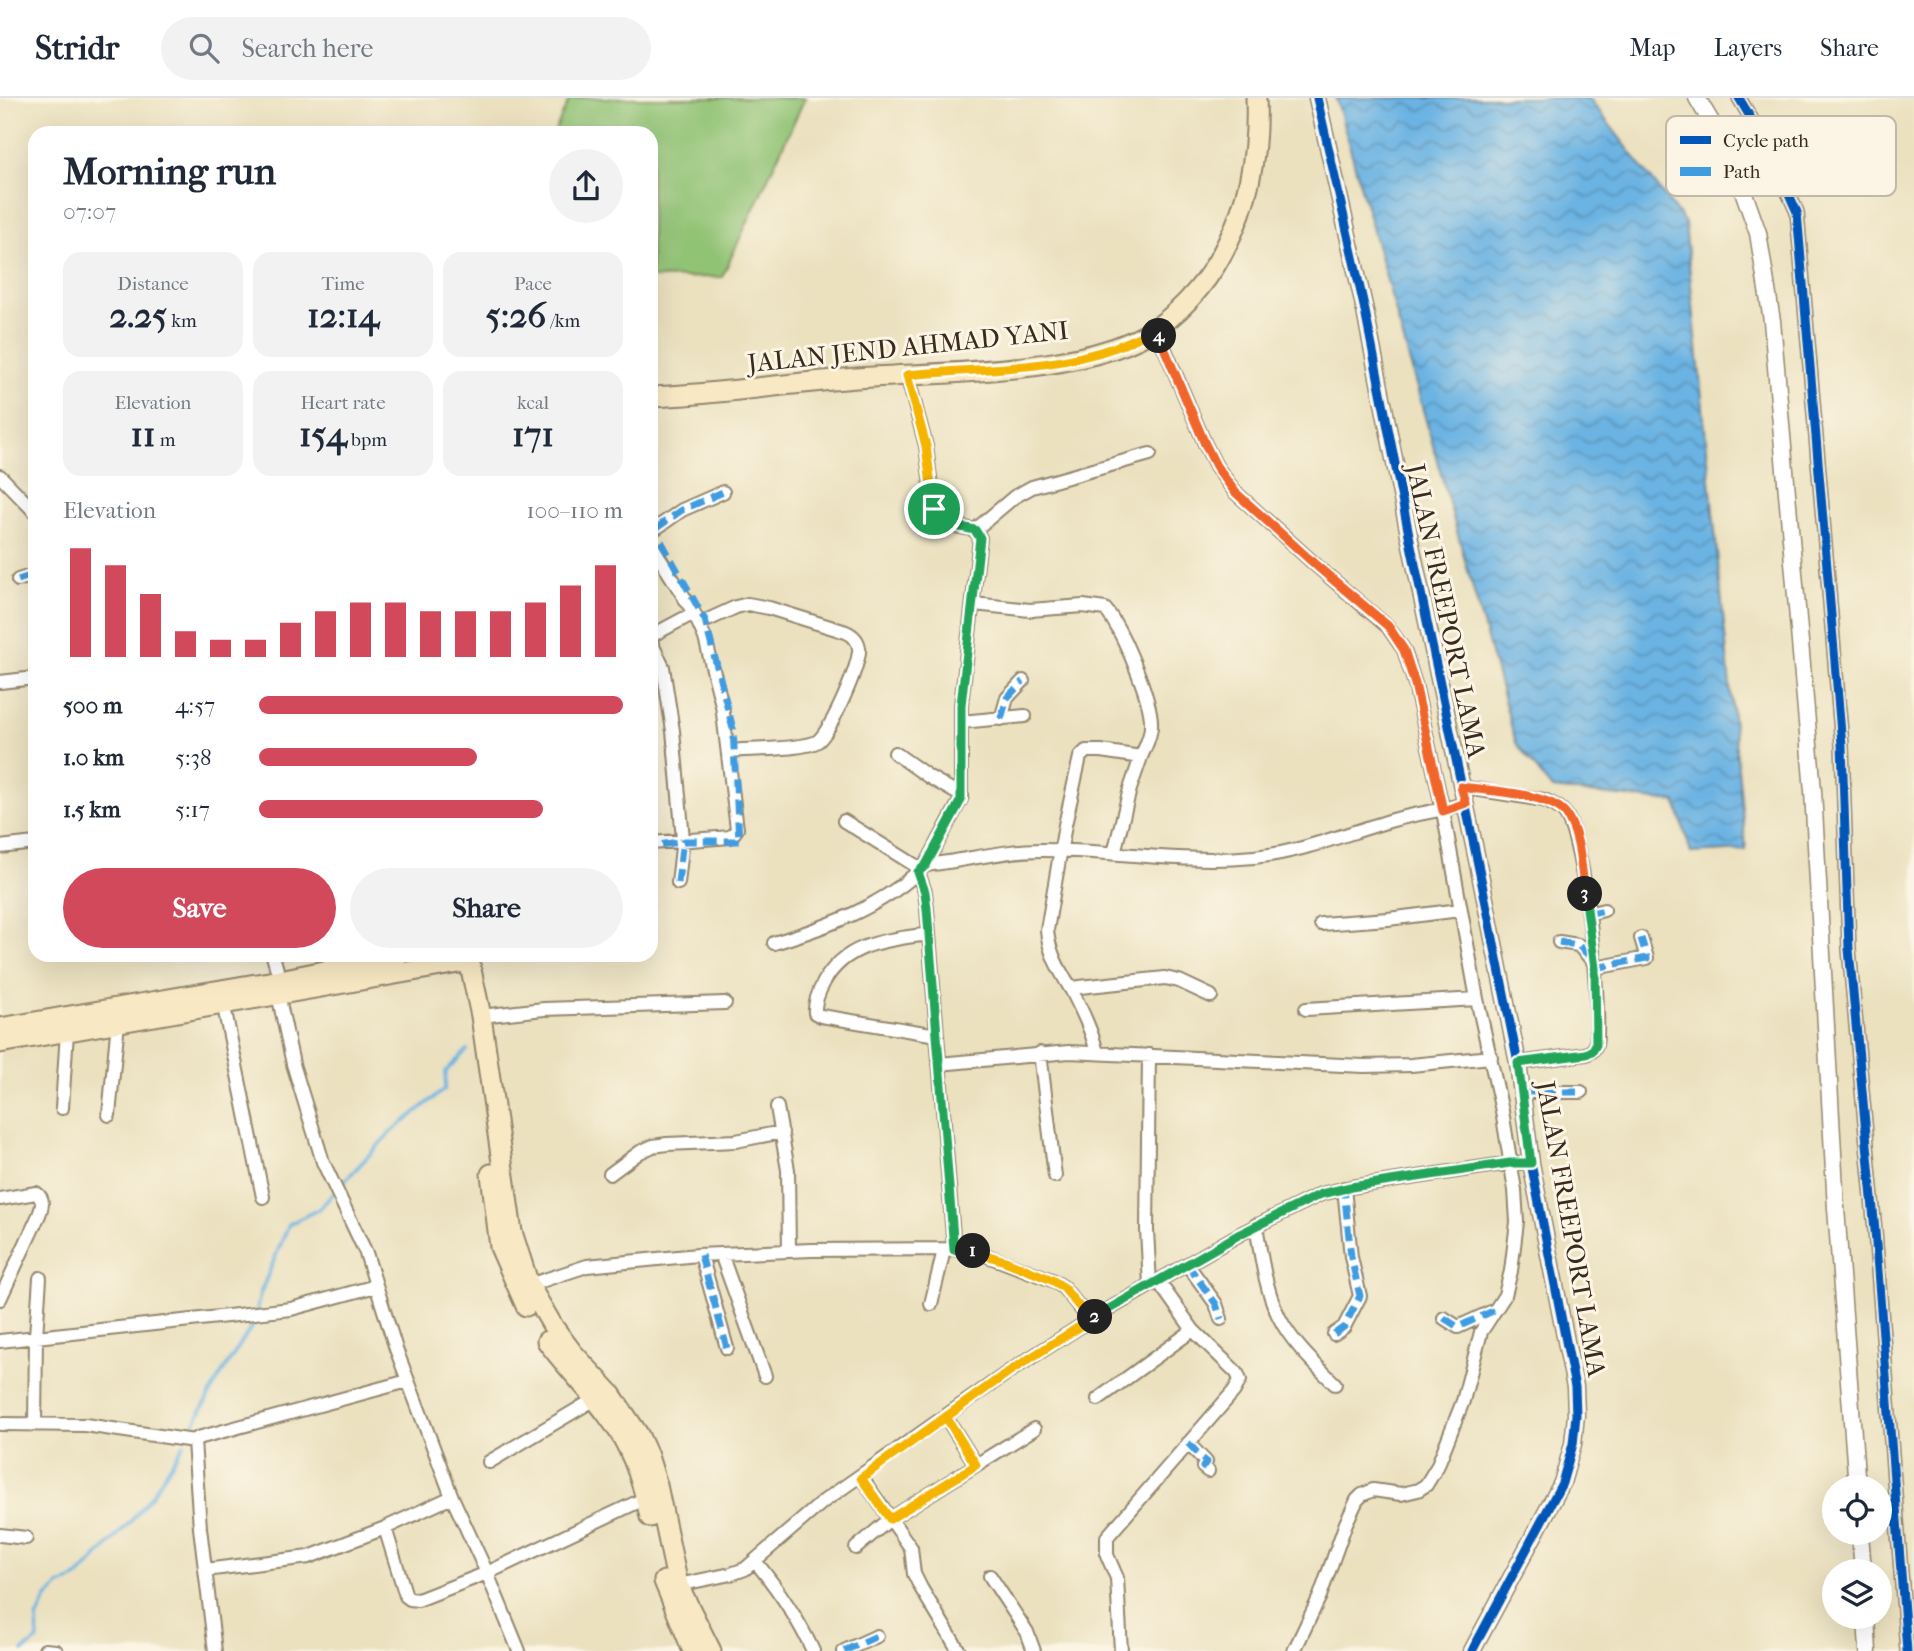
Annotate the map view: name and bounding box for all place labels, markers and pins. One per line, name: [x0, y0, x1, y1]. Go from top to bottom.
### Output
pin: 4: [1142, 318, 1176, 354]
pin: [904, 479, 964, 539]
pin: 3: [1568, 876, 1602, 912]
pin: 1: [956, 1234, 990, 1268]
pin: 2: [1078, 1300, 1112, 1334]

